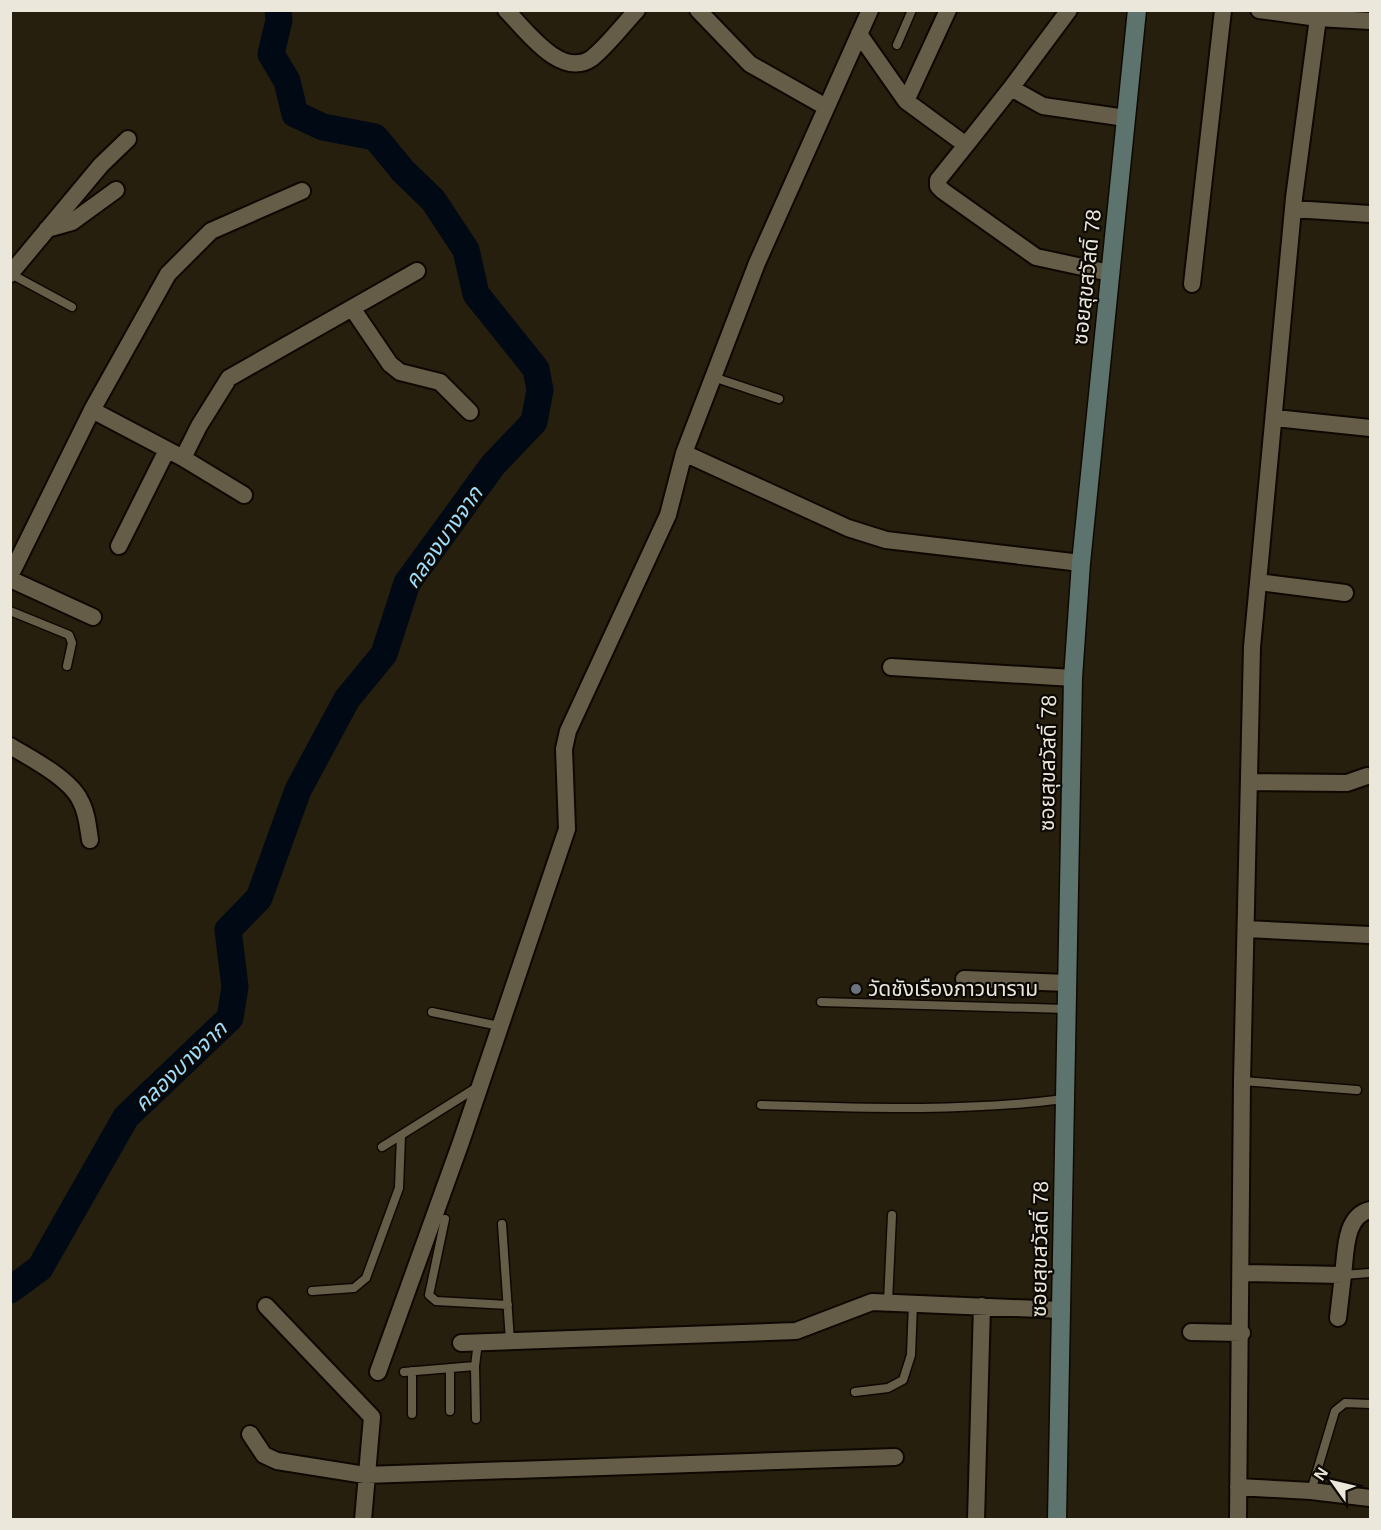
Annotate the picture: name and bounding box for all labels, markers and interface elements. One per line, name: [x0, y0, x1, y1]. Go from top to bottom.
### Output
street label: ซอยสุขสวัสดิ์ 78: [1067, 208, 1107, 346]
water label: คลองบางจาก: [399, 481, 488, 593]
street label: ซอยสุขสวัสดิ์ 78: [1034, 695, 1062, 831]
place label: วัดชังเรืองภาวนาราม: [868, 977, 1038, 1000]
marker: วัดชังเรืองภาวนาราม: [849, 982, 863, 996]
water label: คลองบางจาก: [129, 1016, 232, 1116]
street label: ซอยสุขสวัสดิ์ 78: [1026, 1181, 1054, 1317]
north arrow: [1303, 1452, 1363, 1512]
text: N: [1311, 1464, 1331, 1483]

